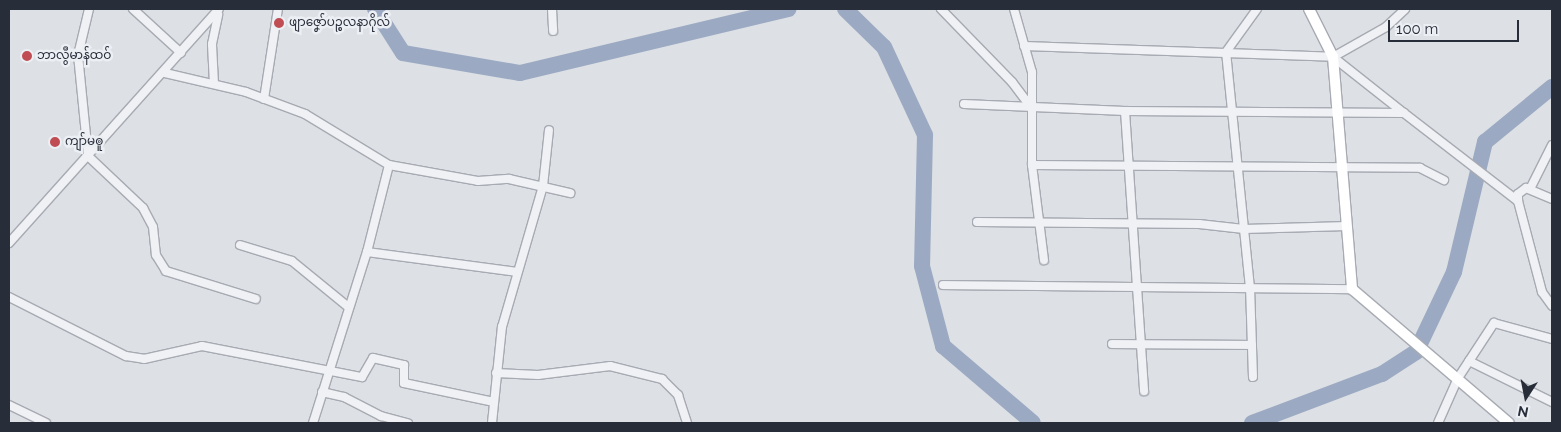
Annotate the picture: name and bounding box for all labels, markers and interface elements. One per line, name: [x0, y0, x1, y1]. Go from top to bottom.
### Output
scale bar: [1391, 10, 1522, 42]
place label: ဖျာဇၞော်ပဉ္စလနာဂိုလ်: [289, 16, 390, 30]
marker: ဖျာဇၞော်ပဉ္စလနာဂိုလ်: [273, 17, 285, 29]
text: 100 m: [1396, 20, 1438, 38]
place label: ဘာလွဳမာန်ထဝ်: [37, 49, 111, 63]
marker: ဘာလွဳမာန်ထဝ်: [21, 50, 33, 62]
place label: ကျာ်မၜူ: [65, 135, 103, 149]
marker: ကျာ်မၜူ: [49, 136, 61, 148]
north arrow: [1501, 372, 1551, 422]
text: N: [1516, 403, 1530, 421]

